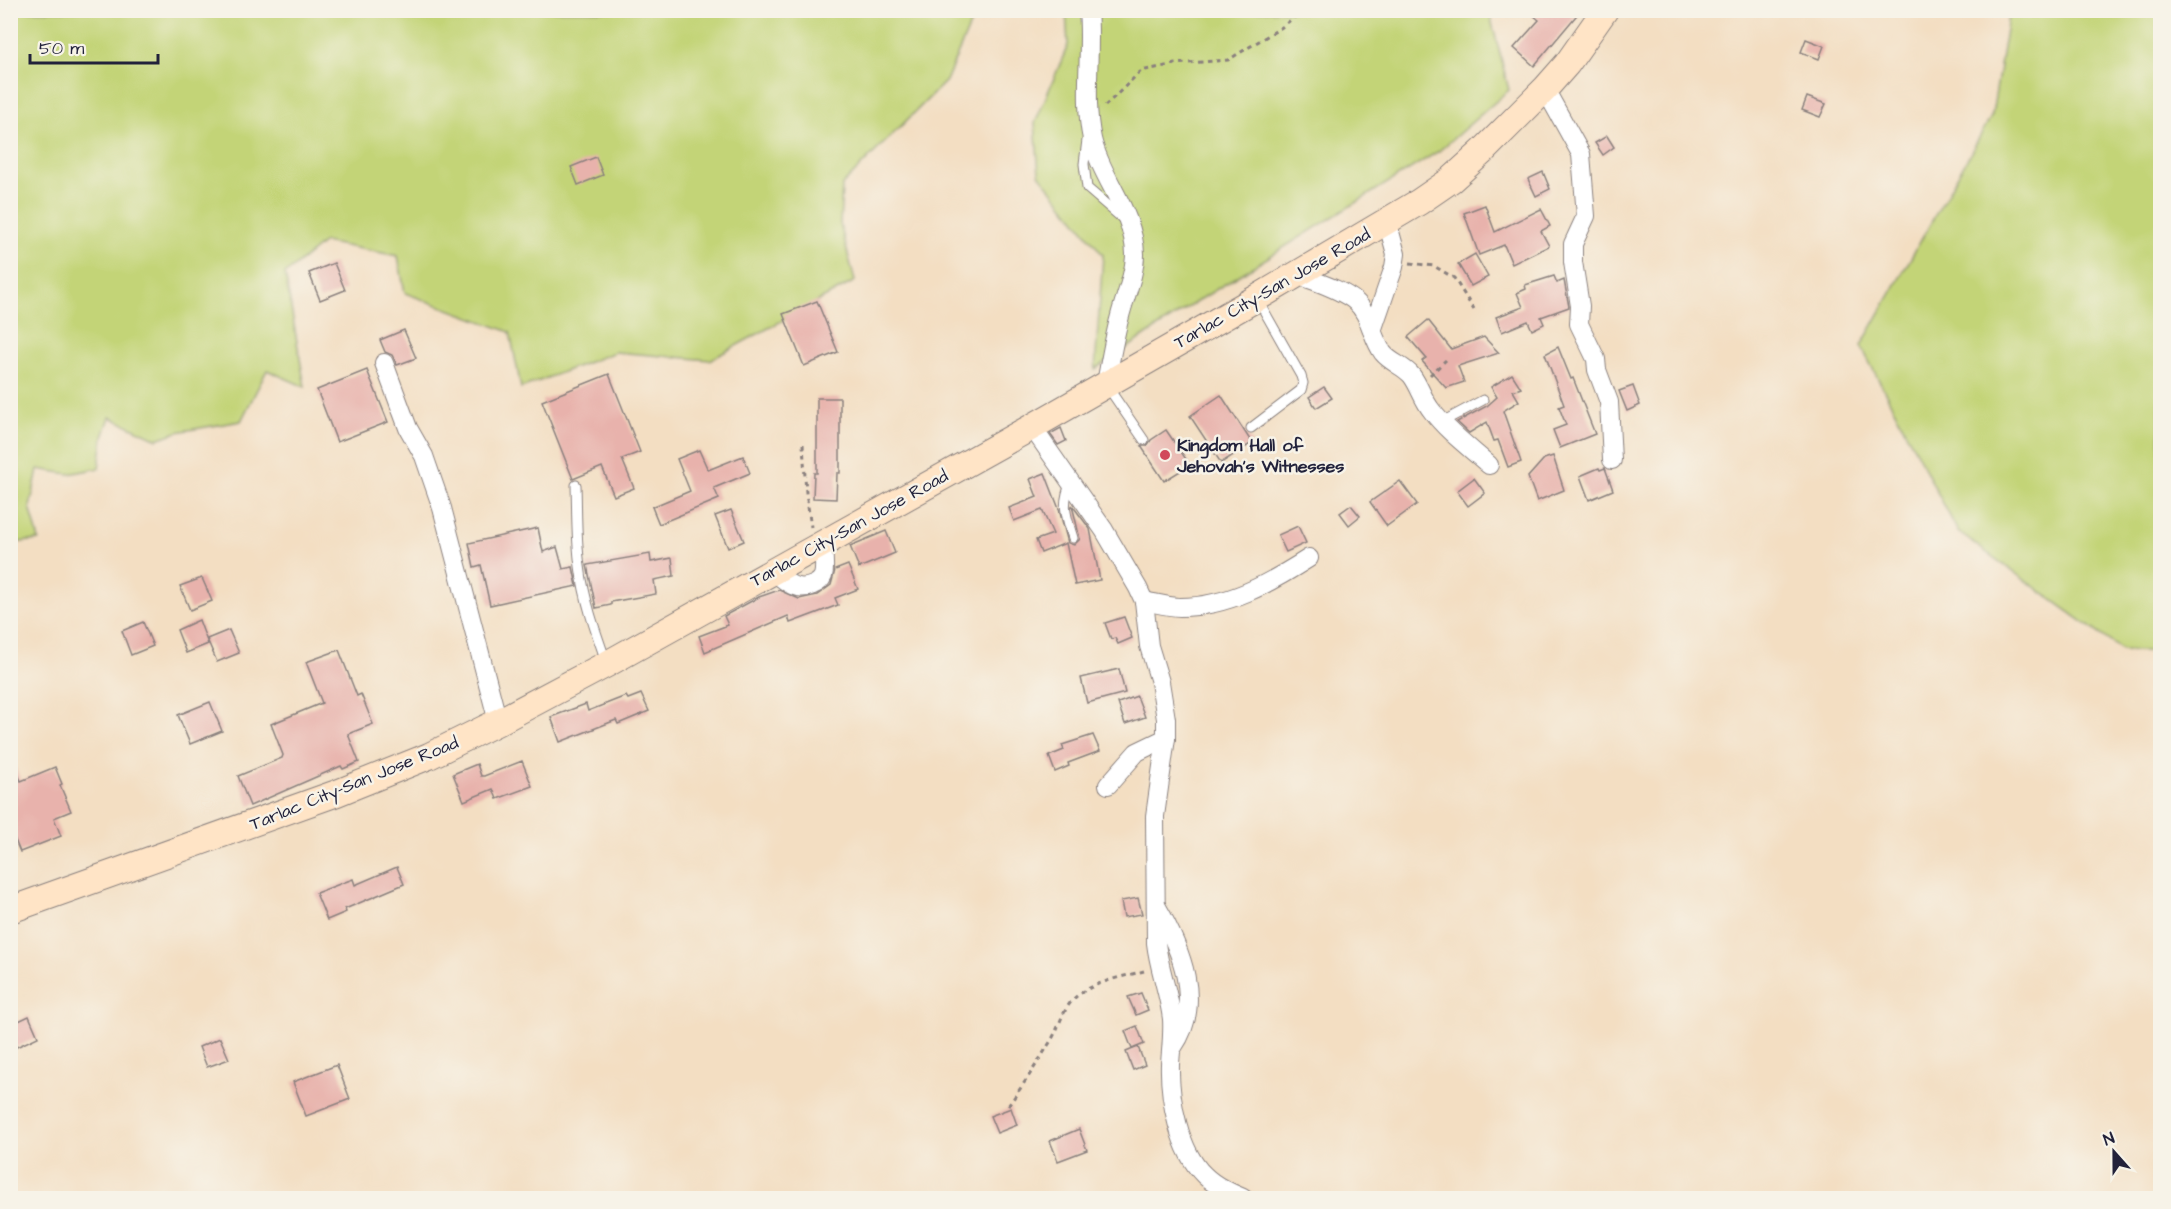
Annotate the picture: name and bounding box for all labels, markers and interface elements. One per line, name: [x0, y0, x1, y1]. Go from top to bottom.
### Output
scale bar: [30, 27, 158, 65]
text: 50 m: [39, 36, 84, 61]
street label: Tarlac City-San Jose Road: [1169, 222, 1376, 356]
place label: Kingdom Hall of Jehovah's Witnesses: [1176, 433, 1344, 479]
marker: Kingdom Hall of Jehovah's Witnesses: [1158, 448, 1172, 462]
street label: Tarlac City-San Jose Road: [746, 463, 953, 594]
street label: Tarlac City-San Jose Road: [246, 730, 463, 838]
north arrow: [2084, 1122, 2144, 1182]
text: N: [2100, 1127, 2118, 1151]

